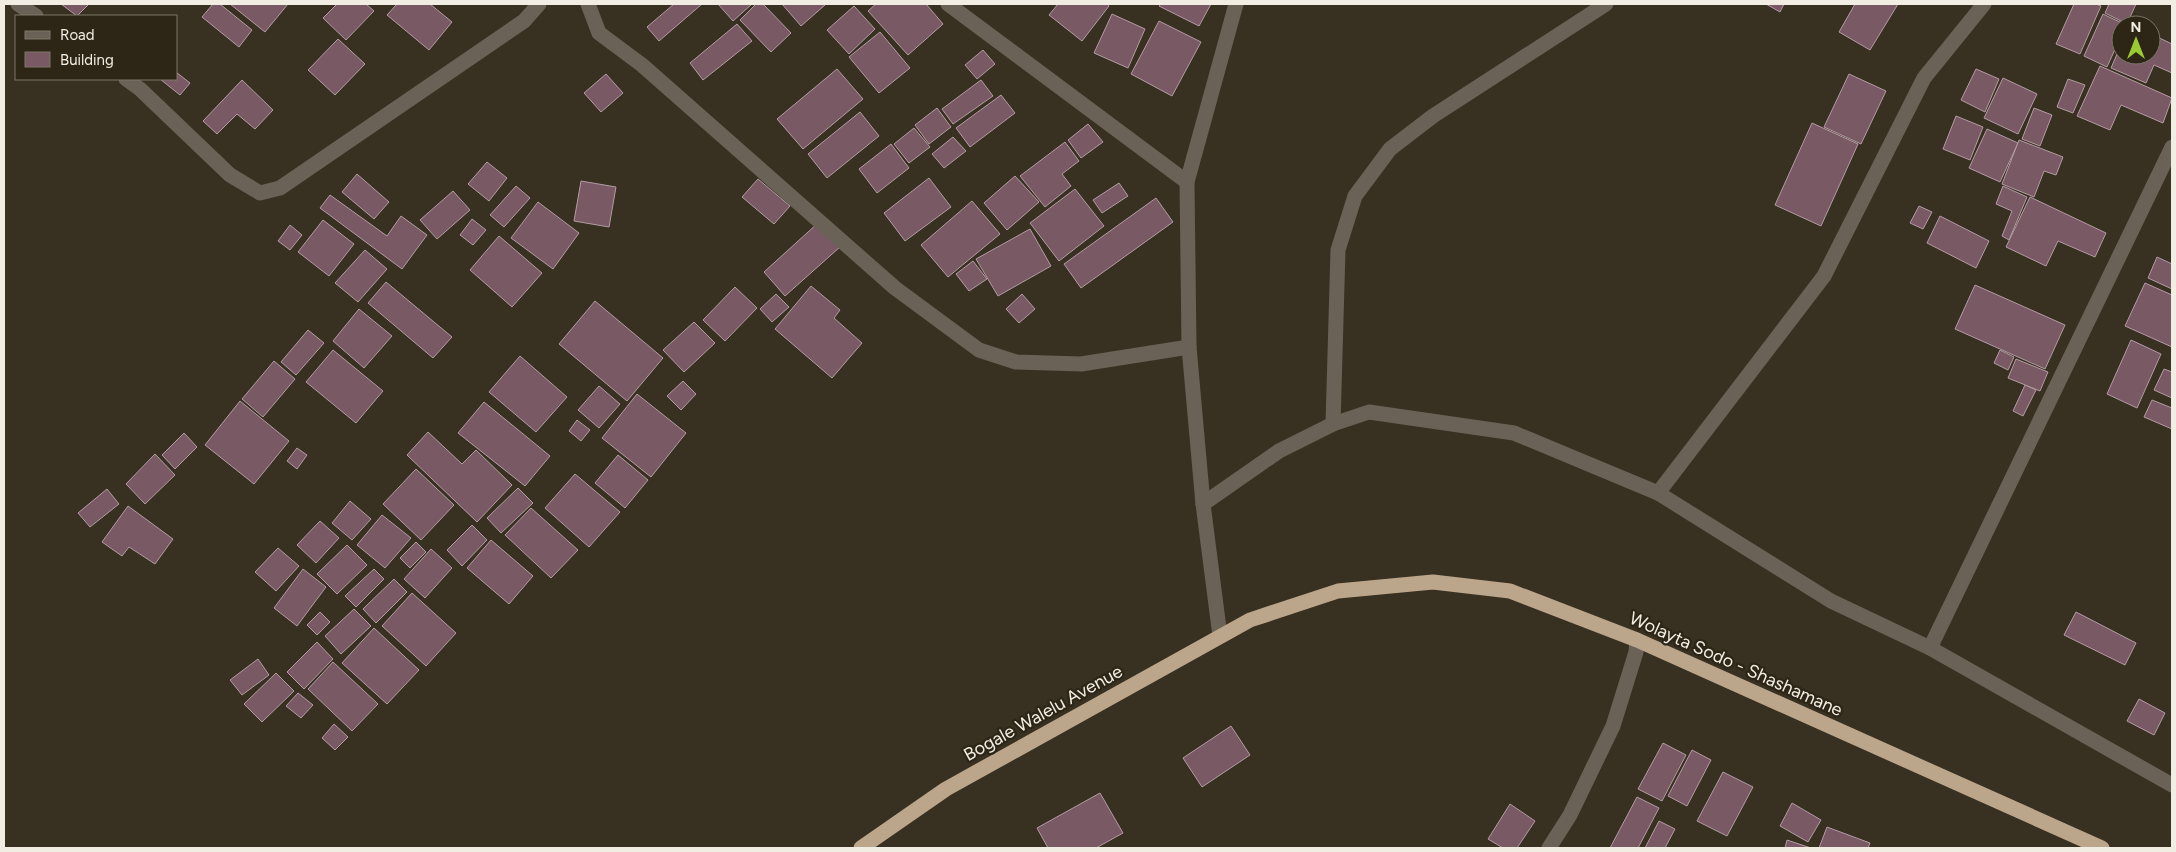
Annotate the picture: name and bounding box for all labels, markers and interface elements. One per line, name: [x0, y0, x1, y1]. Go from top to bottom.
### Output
legend: [15, 15, 178, 80]
north arrow: [2111, 15, 2161, 65]
text: N: [2131, 19, 2141, 36]
text: Road: [60, 26, 95, 44]
text: Building: [60, 51, 114, 69]
street label: Wolayta Sodo - Shashamane: [1626, 607, 1846, 721]
street label: Bogale Walelu Avenue: [960, 660, 1126, 766]

